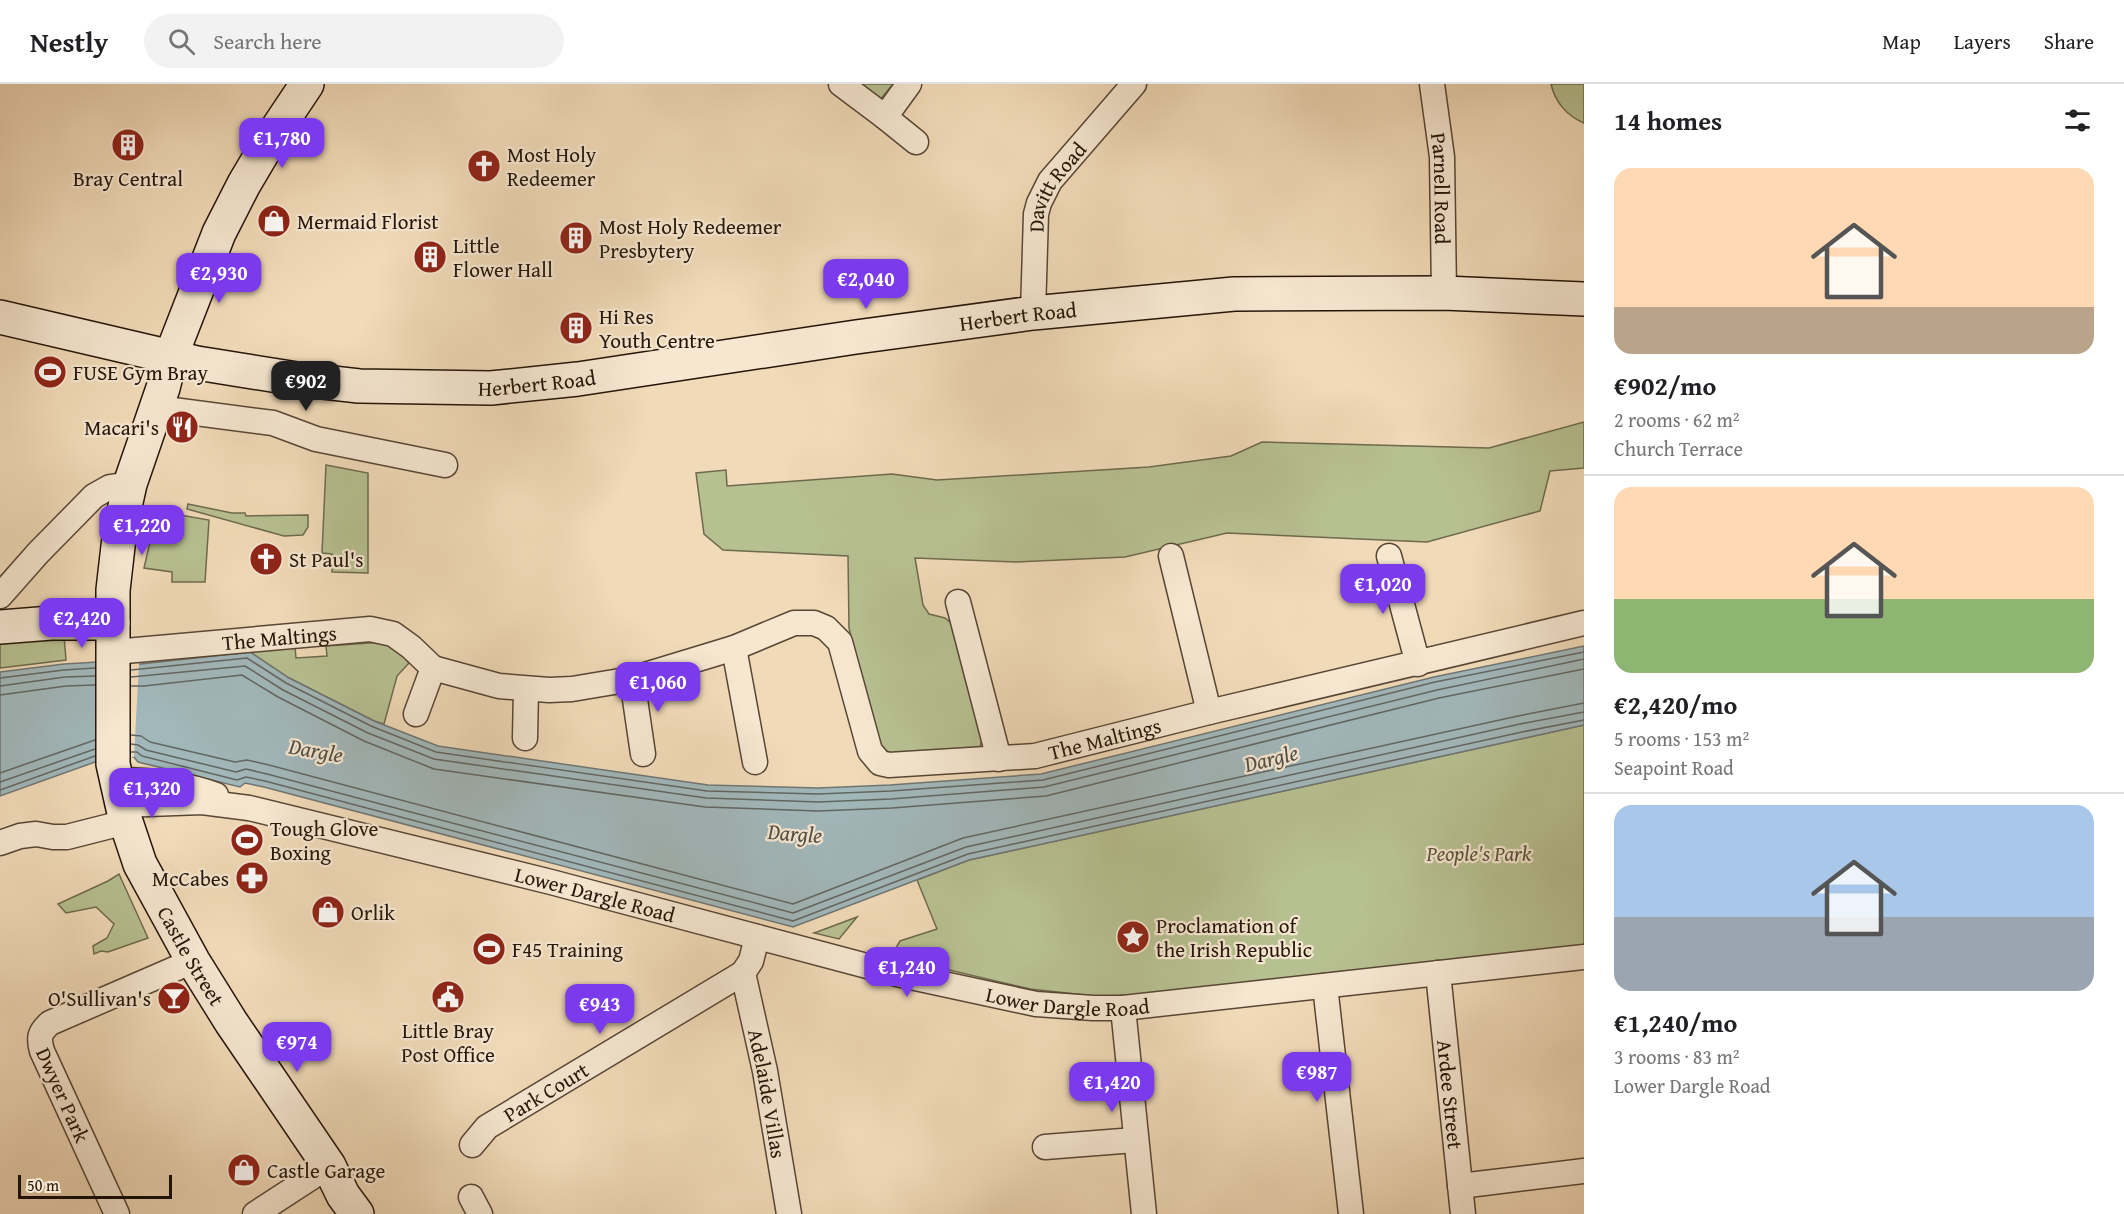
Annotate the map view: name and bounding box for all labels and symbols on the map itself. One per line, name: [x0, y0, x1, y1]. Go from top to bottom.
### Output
pin: €1,780: [233, 118, 331, 169]
building icon: Bray Central: [110, 127, 146, 163]
street label: Parnell Road: [1423, 130, 1459, 245]
street label: Davitt Road: [1020, 134, 1094, 233]
place label: Most Holy Redeemer: [507, 139, 597, 194]
church icon: Most Holy Redeemer: [466, 148, 502, 184]
place label: Bray Central: [73, 163, 183, 194]
shop icon: Mermaid Florist: [256, 203, 292, 239]
place label: Mermaid Florist: [297, 206, 439, 237]
place label: Most Holy Redeemer Presbytery: [599, 211, 782, 266]
building icon: Most Holy Redeemer Presbytery: [558, 220, 594, 256]
place label: Little Flower Hall: [453, 230, 553, 285]
building icon: Little Flower Hall: [412, 239, 448, 275]
pin: €2,930: [170, 253, 268, 304]
pin: €2,040: [817, 259, 915, 310]
street label: Herbert Road: [957, 293, 1079, 338]
place label: Hi Res Youth Centre: [599, 301, 715, 356]
building icon: Hi Res Youth Centre: [558, 310, 594, 346]
sports icon: FUSE Gym Bray: [32, 354, 68, 390]
place label: FUSE Gym Bray: [73, 357, 208, 388]
pin: €902: [270, 361, 342, 412]
street label: Herbert Road: [478, 361, 598, 404]
restaurant icon: Macari's: [164, 409, 200, 445]
place label: Macari's: [84, 412, 159, 443]
pin: €1,220: [93, 505, 191, 556]
church icon: St Paul's: [248, 541, 284, 577]
place label: St Paul's: [289, 544, 364, 575]
pin: €1,020: [1334, 564, 1432, 615]
pin: €2,420: [33, 598, 131, 649]
street label: The Maltings: [221, 617, 338, 658]
pin: €1,060: [609, 662, 707, 713]
street label: The Maltings: [1045, 709, 1164, 768]
water label: Dargle: [285, 729, 346, 771]
water label: Dargle: [1240, 736, 1301, 780]
pin: €1,320: [103, 768, 201, 819]
place label: Tough Glove Boxing: [270, 813, 378, 868]
water label: Dargle: [766, 815, 823, 851]
sports icon: Tough Glove Boxing: [229, 822, 265, 858]
park label: People's Park: [1426, 838, 1532, 869]
street label: Lower Dargle Road: [512, 858, 679, 930]
pharmacy icon: McCabes: [234, 860, 270, 896]
place label: McCabes: [152, 863, 229, 894]
shop icon: Orlik: [310, 894, 346, 930]
place label: Orlik: [351, 897, 395, 928]
street label: Castle Street: [150, 900, 233, 1012]
place label: Proclamation of the Irish Republic: [1156, 910, 1312, 965]
place icon: Proclamation of the Irish Republic: [1115, 919, 1151, 955]
sports icon: F45 Training: [471, 931, 507, 967]
place label: F45 Training: [512, 934, 624, 965]
pin: €1,240: [858, 947, 956, 998]
street label: Lower Dargle Road: [983, 978, 1152, 1024]
public building icon: Little Bray Post Office: [430, 979, 466, 1015]
bar icon: O'Sullivan's: [156, 980, 192, 1016]
place label: O'Sullivan's: [48, 983, 151, 1014]
pin: €943: [564, 984, 636, 1035]
place label: Little Bray Post Office: [401, 1015, 495, 1070]
pin: €974: [261, 1022, 333, 1073]
street label: Adelaide Villas: [740, 1026, 795, 1160]
street label: Ardee Street: [1429, 1038, 1472, 1151]
street label: Dwyer Park: [28, 1042, 98, 1148]
pin: €987: [1281, 1052, 1353, 1103]
street label: Park Court: [497, 1054, 595, 1129]
pin: €1,420: [1063, 1062, 1161, 1113]
shop icon: Castle Garage: [226, 1152, 262, 1188]
place label: Castle Garage: [267, 1155, 386, 1186]
scale bar: [18, 1172, 172, 1200]

